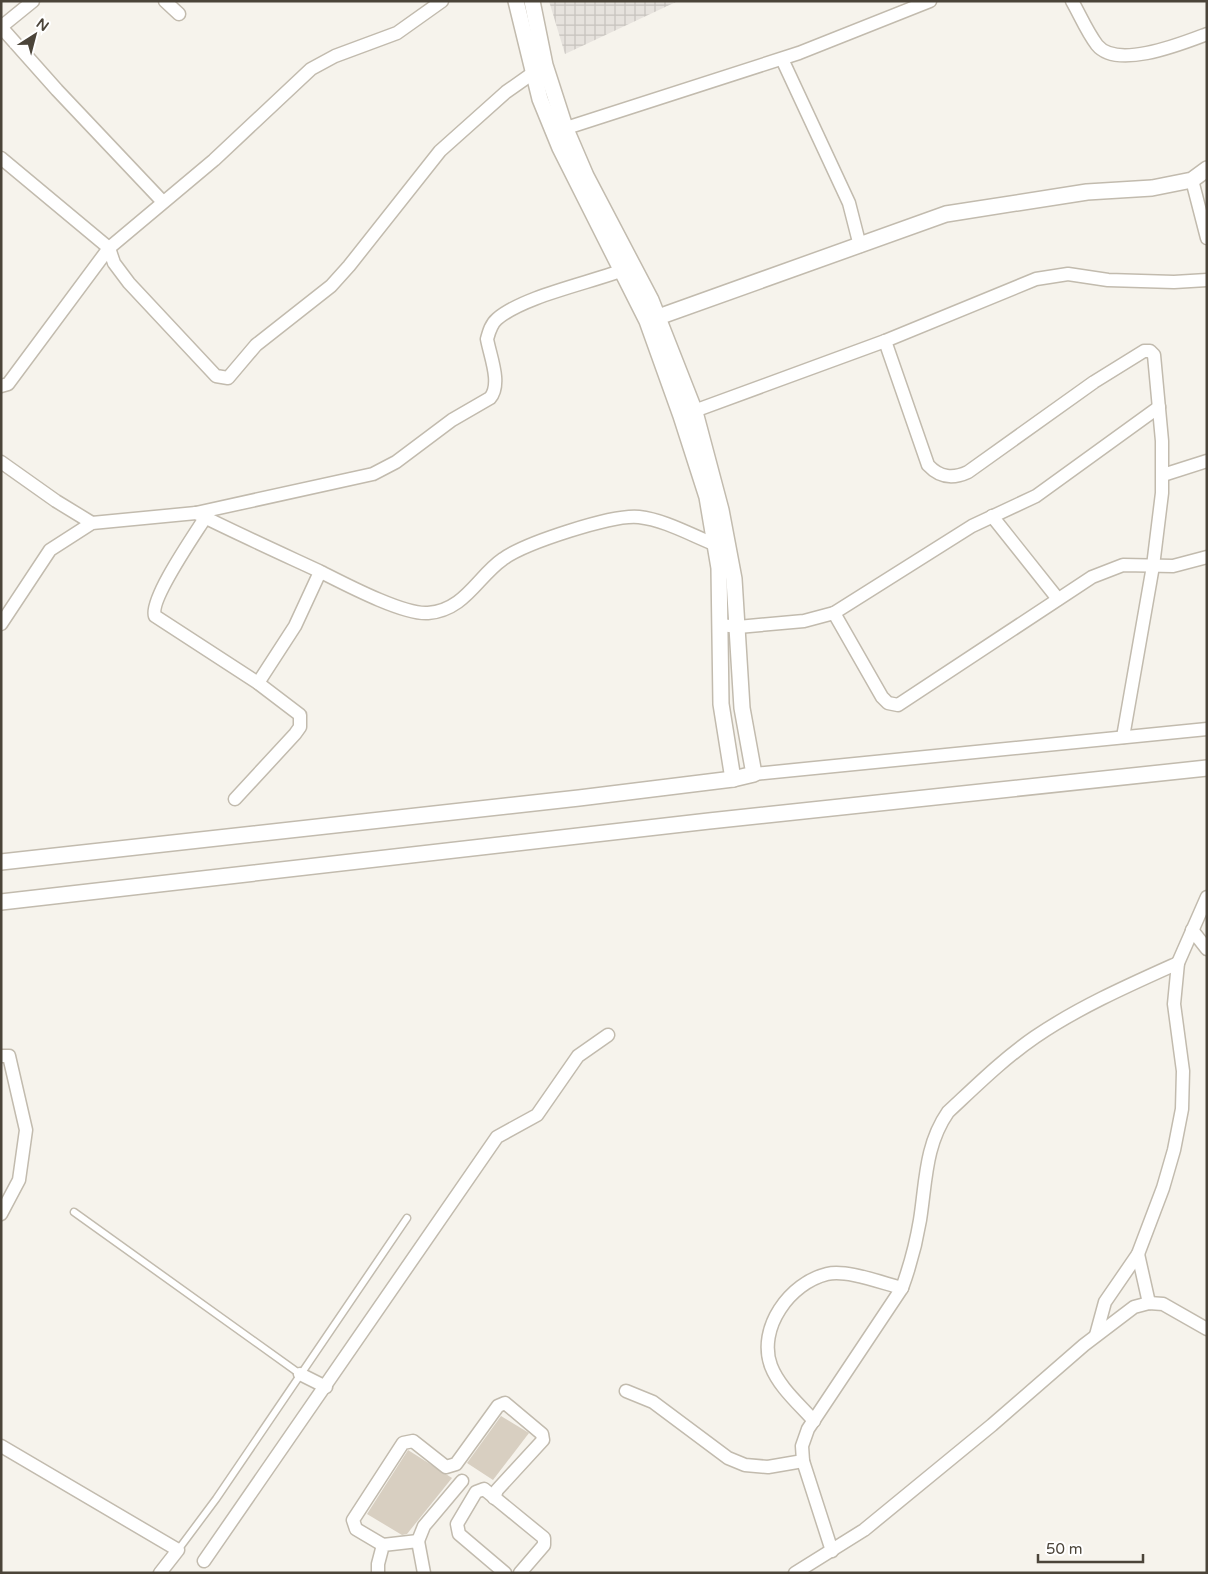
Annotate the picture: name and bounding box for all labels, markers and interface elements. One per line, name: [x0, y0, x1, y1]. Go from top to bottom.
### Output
north arrow: [10, 10, 60, 60]
text: N: [33, 15, 52, 35]
scale bar: [1038, 1532, 1143, 1564]
text: 50 m: [1046, 1540, 1083, 1558]

